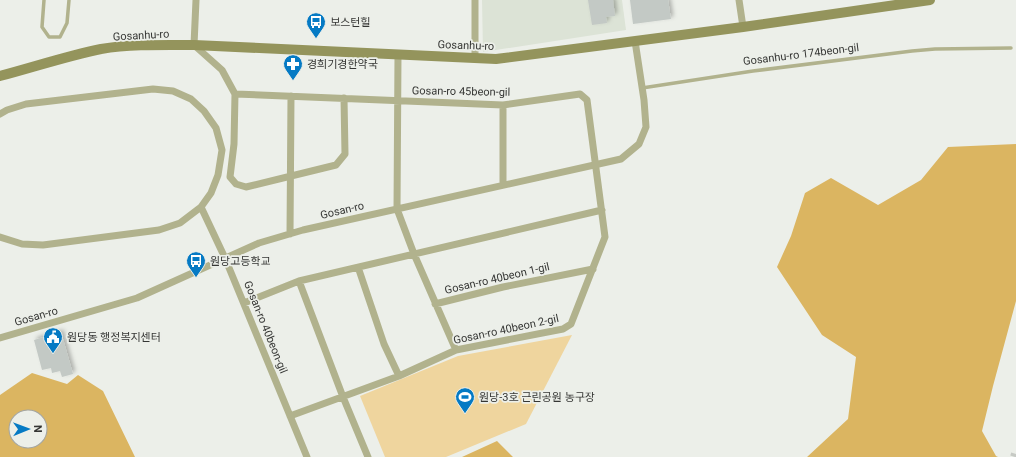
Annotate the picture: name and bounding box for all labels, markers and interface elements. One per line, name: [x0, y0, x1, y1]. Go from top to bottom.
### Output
bus stop icon: 보스턴힐: [305, 11, 327, 39]
place label: 보스턴힐: [330, 16, 370, 29]
street label: Gosanhu-ro: [112, 28, 170, 43]
street label: Gosanhu-ro: [437, 38, 494, 53]
street label: Gosanhu-ro 174beon-gil: [742, 41, 860, 68]
pharmacy icon: 경희기경한약국: [282, 53, 304, 81]
place label: 경희기경한약국: [307, 58, 378, 71]
street label: Gosan-ro 45beon-gil: [412, 84, 510, 99]
street label: Gosan-ro: [319, 199, 365, 222]
bus stop icon: 원당고등학교: [185, 250, 207, 278]
place label: 원당고등학교: [210, 255, 271, 268]
street label: Gosan-ro 40beon 1-gil: [443, 260, 551, 297]
street label: Gosan-ro 40beon-gil: [241, 279, 290, 375]
street label: Gosan-ro: [13, 304, 59, 329]
street label: Gosan-ro 40beon 2-gil: [452, 312, 560, 347]
public building icon: 원당동 행정복지센터: [42, 326, 64, 354]
place label: 원당동 행정복지센터: [67, 331, 161, 344]
sports icon: 원당-3호 근린공원 농구장: [454, 386, 476, 414]
place label: 원당-3호 근린공원 농구장: [479, 391, 595, 404]
north arrow: [8, 409, 48, 449]
text: N: [31, 425, 44, 433]

